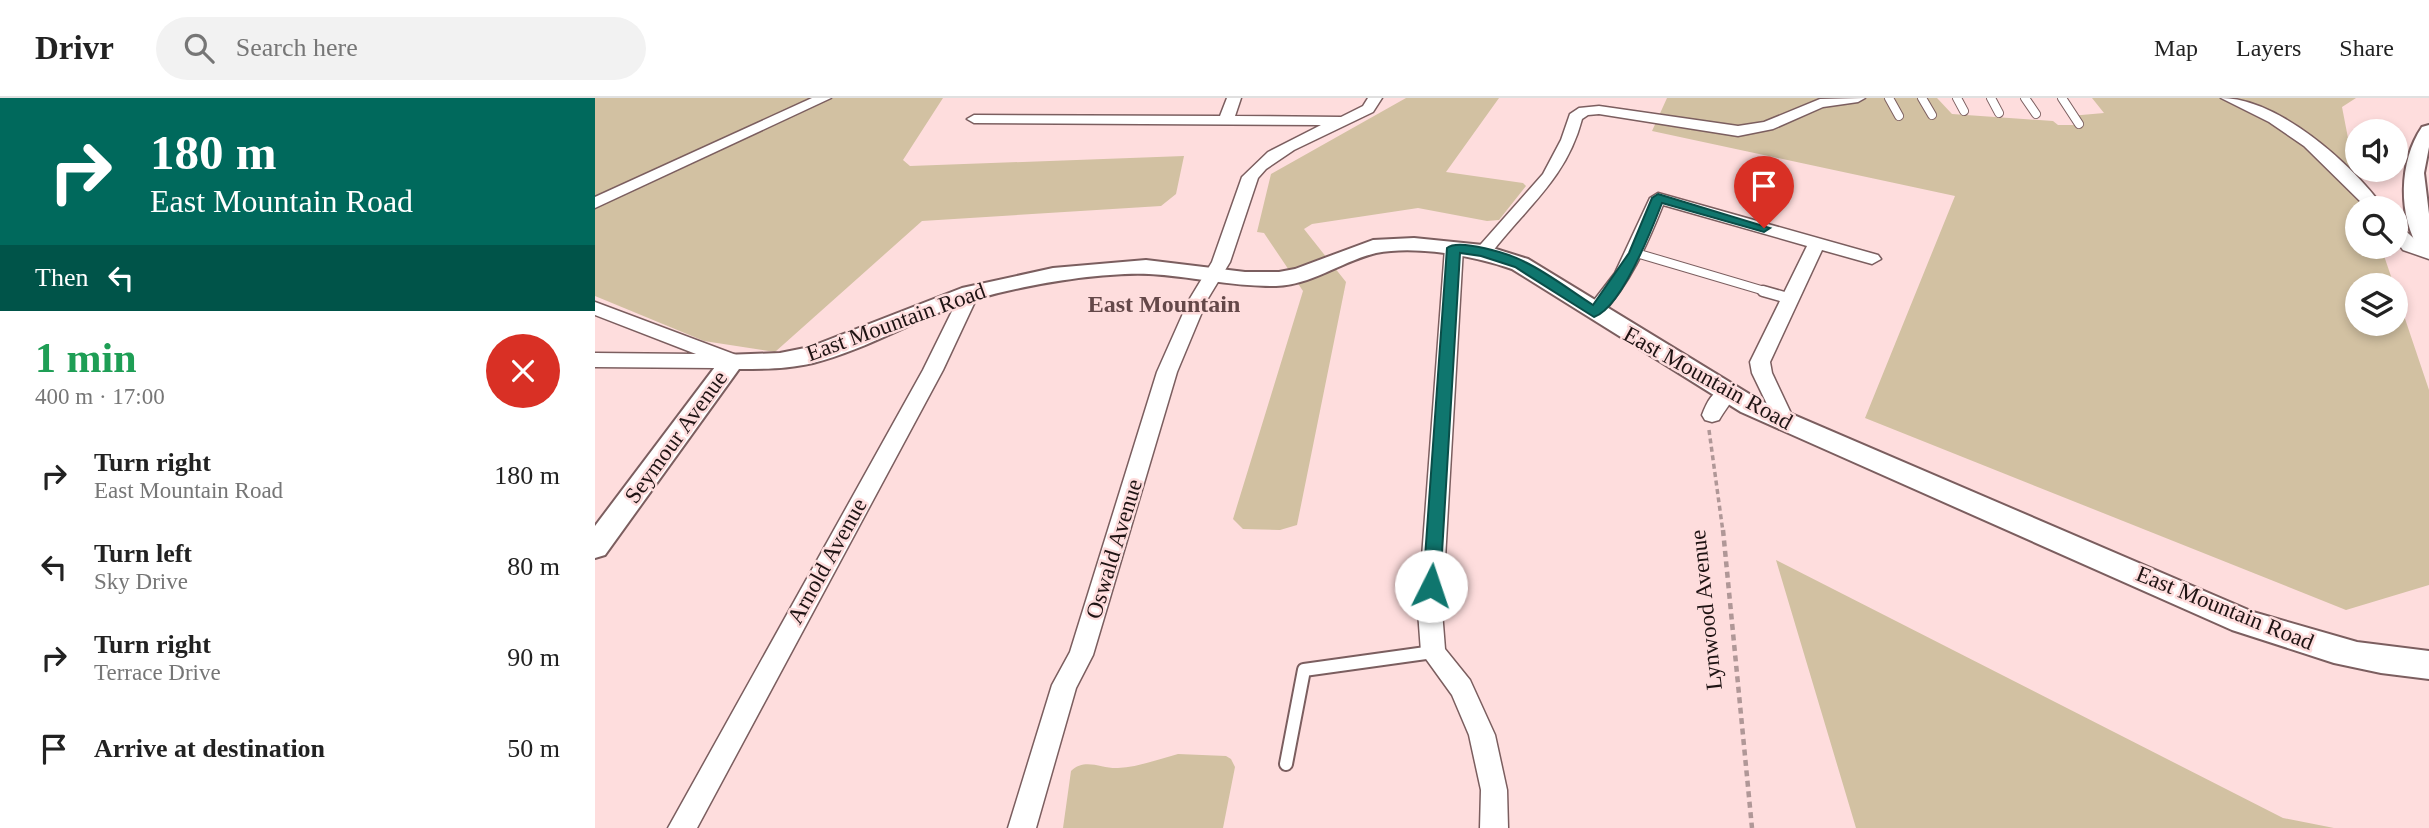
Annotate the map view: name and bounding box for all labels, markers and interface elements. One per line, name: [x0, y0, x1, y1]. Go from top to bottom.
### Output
search box: [156, 17, 646, 80]
icon: search: [180, 29, 218, 67]
text: Drivr: [35, 30, 114, 66]
text: Search here: [236, 33, 358, 62]
text: Map: [2154, 35, 2198, 61]
text: Layers: [2236, 35, 2301, 61]
text: Share: [2339, 35, 2394, 61]
map controls: [2345, 119, 2408, 336]
button: sound: [2345, 119, 2408, 182]
text: 180 m: [150, 125, 277, 180]
icon: right: [35, 126, 126, 217]
pin: [1734, 156, 1794, 228]
icon: arrive: [1745, 167, 1783, 205]
text: East Mountain Road: [150, 183, 413, 219]
button: search: [2345, 196, 2408, 259]
icon: left: [102, 259, 140, 297]
text: Then: [35, 263, 88, 292]
button: layers: [2345, 273, 2408, 336]
street label: East Mountain Road: [803, 278, 990, 366]
district label: East Mountain: [1088, 291, 1240, 317]
street label: East Mountain Road: [1619, 321, 1797, 435]
button: close: [486, 334, 560, 408]
text: 1 min: [35, 335, 137, 381]
street label: Seymour Avenue: [620, 366, 732, 508]
text: 400 m · 17:00: [35, 384, 165, 409]
text: Turn right: [94, 448, 211, 477]
icon: right: [35, 457, 73, 495]
text: 180 m: [494, 461, 560, 490]
street label: Oswald Avenue: [1081, 476, 1147, 622]
text: East Mountain Road: [94, 478, 283, 503]
street label: Arnold Avenue: [782, 494, 872, 628]
street label: Lynwood Avenue: [1685, 529, 1727, 691]
text: Turn left: [94, 539, 192, 568]
icon: left: [35, 548, 73, 586]
position arrow: [1394, 549, 1468, 623]
text: 80 m: [507, 552, 560, 581]
street label: East Mountain Road: [2133, 561, 2318, 655]
text: Sky Drive: [94, 569, 188, 594]
text: Turn right: [94, 630, 211, 659]
icon: right: [35, 639, 73, 677]
text: 90 m: [507, 643, 560, 672]
text: Terrace Drive: [94, 660, 221, 685]
icon: arrive: [35, 730, 73, 768]
text: Arrive at destination: [94, 734, 325, 763]
text: 50 m: [507, 734, 560, 763]

